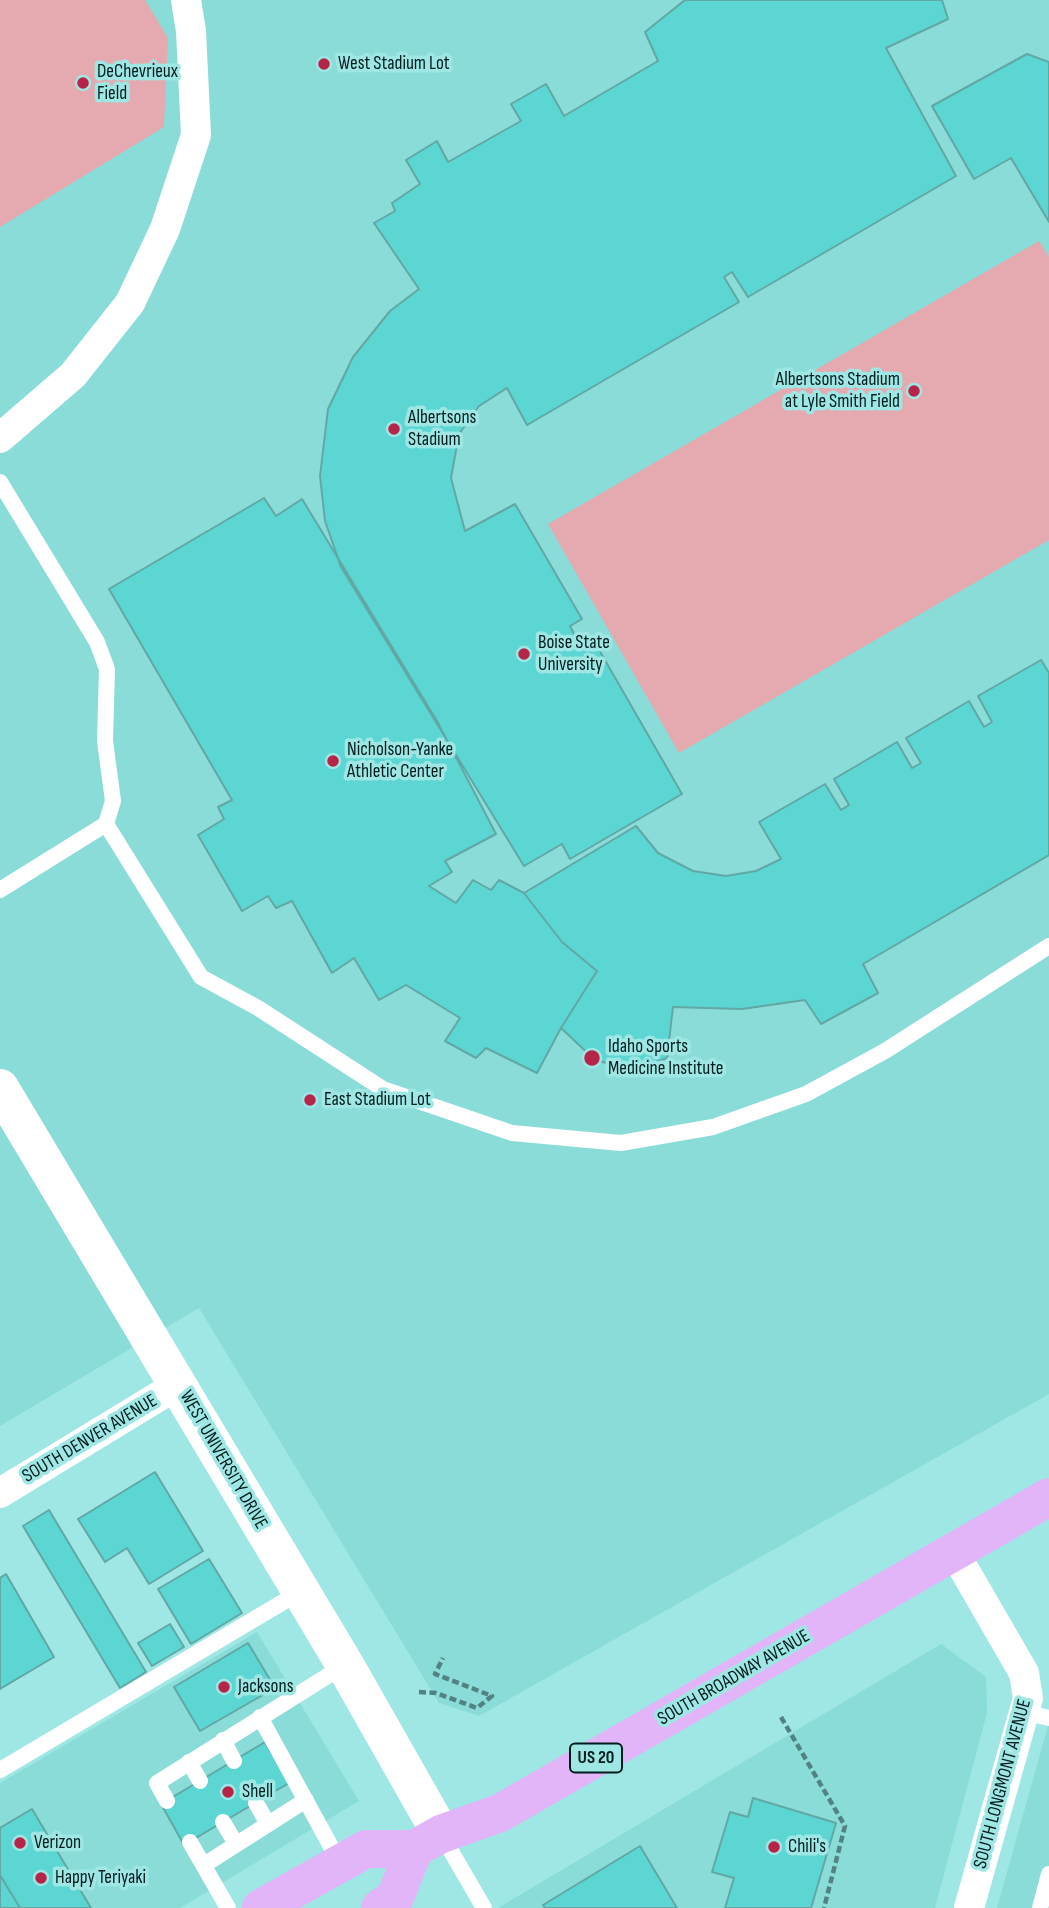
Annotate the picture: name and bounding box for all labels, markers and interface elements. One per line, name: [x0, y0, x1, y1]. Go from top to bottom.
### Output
place label: West Stadium Lot: [338, 53, 450, 75]
marker: West Stadium Lot: [316, 56, 332, 72]
place label: DeChevrieux Field: [97, 61, 178, 105]
marker: DeChevrieux Field: [75, 75, 91, 91]
place label: Albertsons Stadium at Lyle Smith Field: [776, 369, 900, 413]
marker: Albertsons Stadium at Lyle Smith Field: [906, 383, 922, 399]
place label: Albertsons Stadium: [408, 407, 476, 451]
marker: Albertsons Stadium: [386, 421, 402, 437]
place label: Boise State University: [538, 632, 610, 676]
marker: Boise State University: [516, 646, 532, 662]
place label: Nicholson-Yanke Athletic Center: [347, 739, 453, 783]
marker: Nicholson-Yanke Athletic Center: [325, 753, 341, 769]
place label: Idaho Sports Medicine Institute: [608, 1036, 723, 1080]
marker: Idaho Sports Medicine Institute: [582, 1048, 602, 1068]
place label: East Stadium Lot: [324, 1089, 431, 1111]
marker: East Stadium Lot: [302, 1092, 318, 1108]
street label: WEST UNIVERSITY DRIVE: [174, 1387, 272, 1533]
street label: SOUTH DENVER AVENUE: [18, 1390, 162, 1488]
street label: SOUTH BROADWAY AVENUE: [654, 1625, 814, 1731]
place label: Jacksons: [238, 1676, 293, 1698]
marker: Jacksons: [216, 1679, 232, 1695]
street label: SOUTH LONGMONT AVENUE: [969, 1697, 1037, 1871]
road number: US 20: [570, 1744, 622, 1772]
place label: Shell: [242, 1781, 273, 1803]
marker: Shell: [220, 1784, 236, 1800]
place label: Verizon: [34, 1832, 81, 1854]
marker: Verizon: [12, 1835, 28, 1851]
place label: Chili's: [788, 1836, 826, 1858]
marker: Chili's: [766, 1839, 782, 1855]
place label: Happy Teriyaki: [55, 1867, 146, 1889]
marker: Happy Teriyaki: [33, 1870, 49, 1886]

